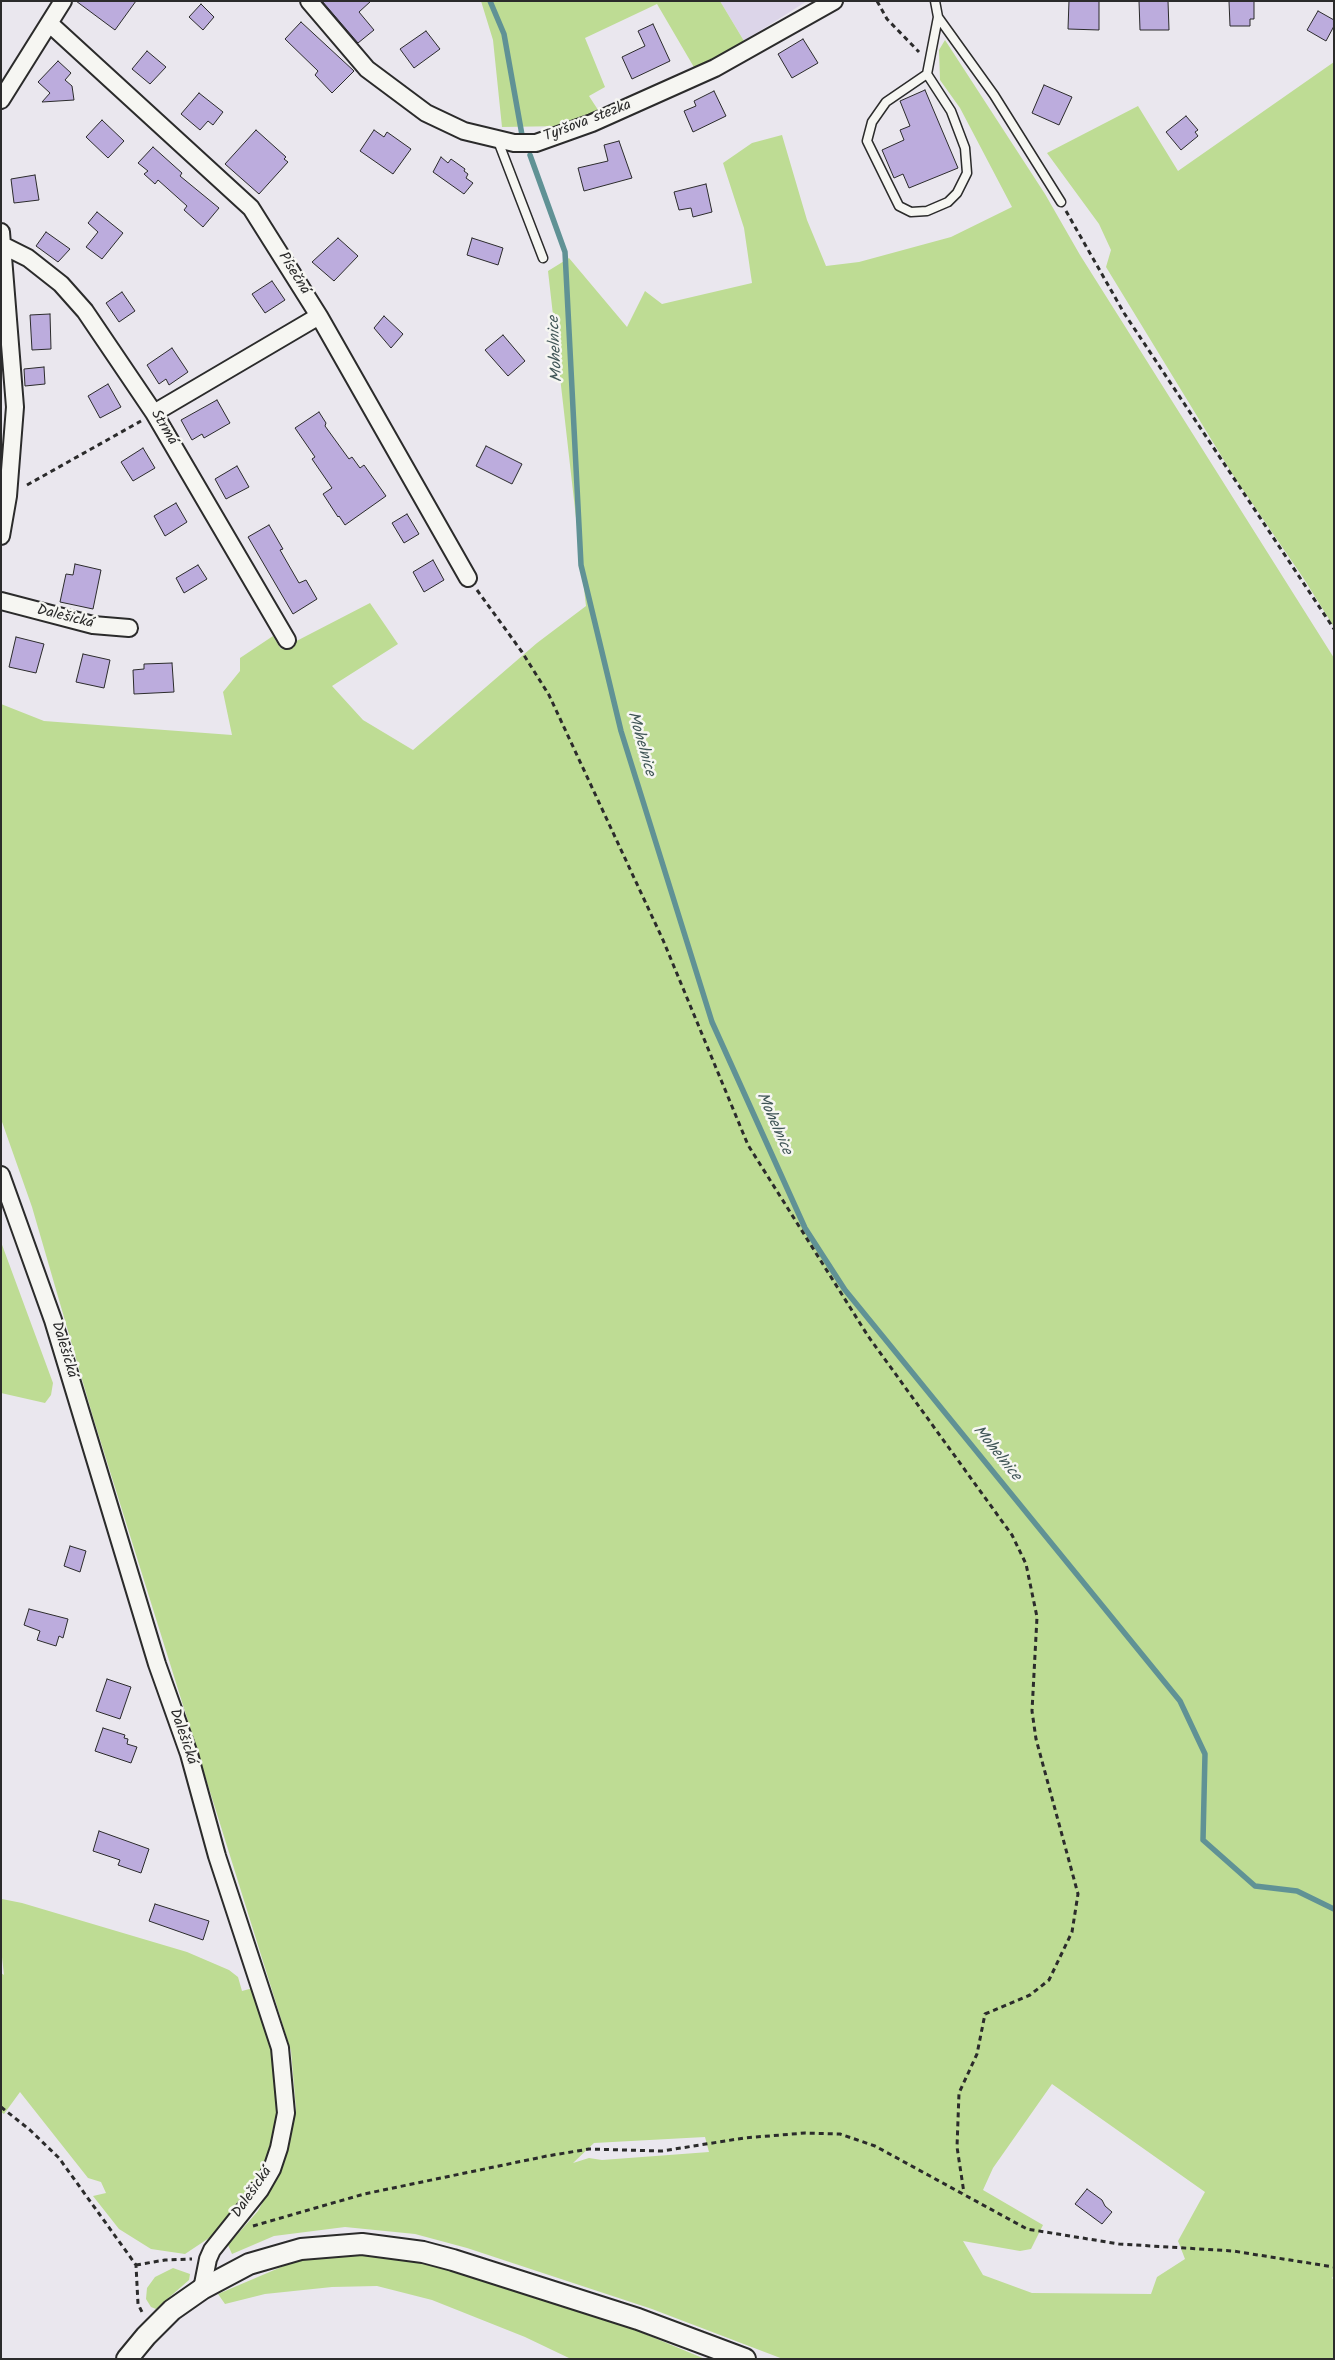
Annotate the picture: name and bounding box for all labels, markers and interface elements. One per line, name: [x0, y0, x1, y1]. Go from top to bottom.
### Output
street label: Tyršova stezka: [542, 97, 634, 147]
street label: Písečná: [273, 249, 313, 299]
water label: Mohelnice: [546, 315, 568, 383]
street label: Strmá: [146, 407, 180, 449]
street label: Dalešická: [35, 602, 95, 634]
water label: Mohelnice: [622, 710, 658, 778]
water label: Mohelnice: [751, 1090, 795, 1158]
street label: Dalešická: [46, 1320, 80, 1380]
water label: Mohelnice: [968, 1422, 1024, 1486]
street label: Dalešická: [164, 1707, 200, 1767]
street label: Dalešická: [229, 2164, 277, 2222]

